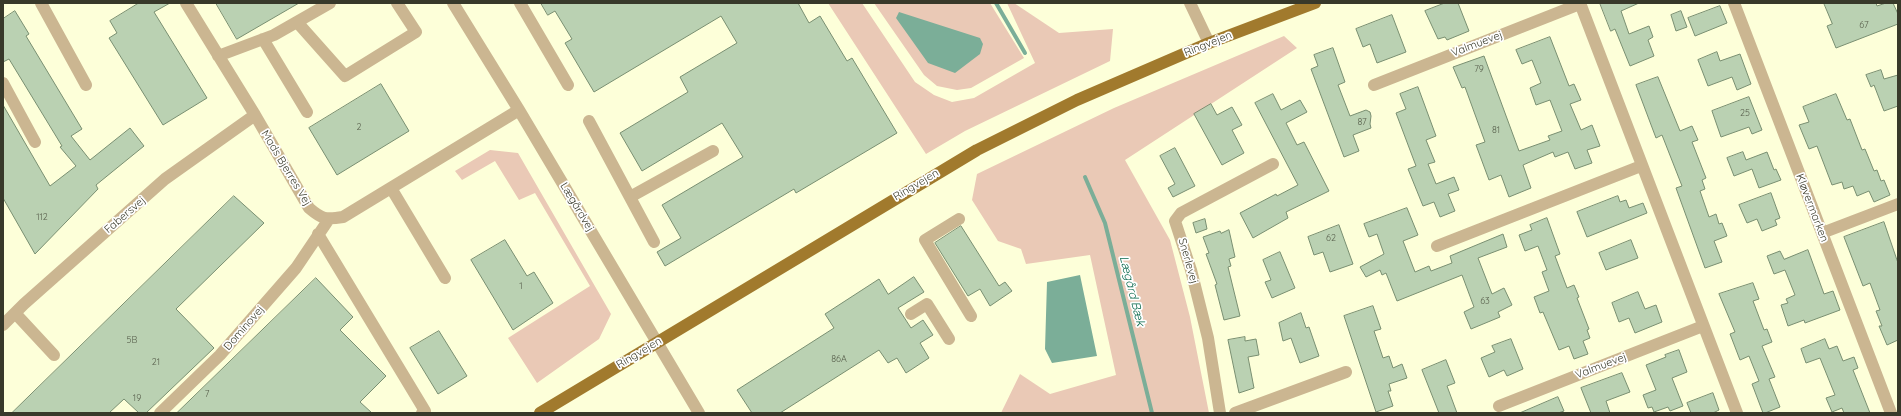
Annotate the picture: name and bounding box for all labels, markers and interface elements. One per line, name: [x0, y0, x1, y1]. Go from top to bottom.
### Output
house number: 67: [1859, 20, 1869, 30]
street label: Ringvejen: [1182, 28, 1234, 60]
street label: Valmuevej: [1450, 28, 1504, 60]
house number: 79: [1474, 64, 1484, 74]
house number: 25: [1740, 108, 1750, 118]
house number: 87: [1357, 117, 1367, 127]
house number: 2: [357, 122, 361, 132]
house number: 81: [1492, 125, 1500, 135]
street label: Mads Bjerres Vej: [258, 128, 314, 208]
street label: Ringvejen: [891, 166, 941, 204]
street label: Kløvermarken: [1793, 172, 1831, 244]
street label: Lægårdvej: [557, 180, 597, 234]
street label: Fabersvej: [102, 194, 148, 236]
house number: 112: [36, 212, 48, 222]
house number: 62: [1326, 233, 1336, 243]
street label: Snerlevej: [1175, 237, 1201, 285]
water label: Lægård Bæk: [1116, 254, 1148, 328]
house number: 1: [519, 281, 523, 291]
house number: 63: [1480, 296, 1490, 306]
street label: Dominovej: [221, 303, 267, 353]
street label: Ringvejen: [614, 334, 664, 372]
house number: 5B: [127, 335, 137, 345]
street label: Valmuevej: [1574, 350, 1628, 382]
house number: 86A: [831, 354, 847, 364]
house number: 21: [152, 357, 160, 367]
house number: 7: [205, 389, 209, 399]
house number: 19: [133, 393, 141, 403]

